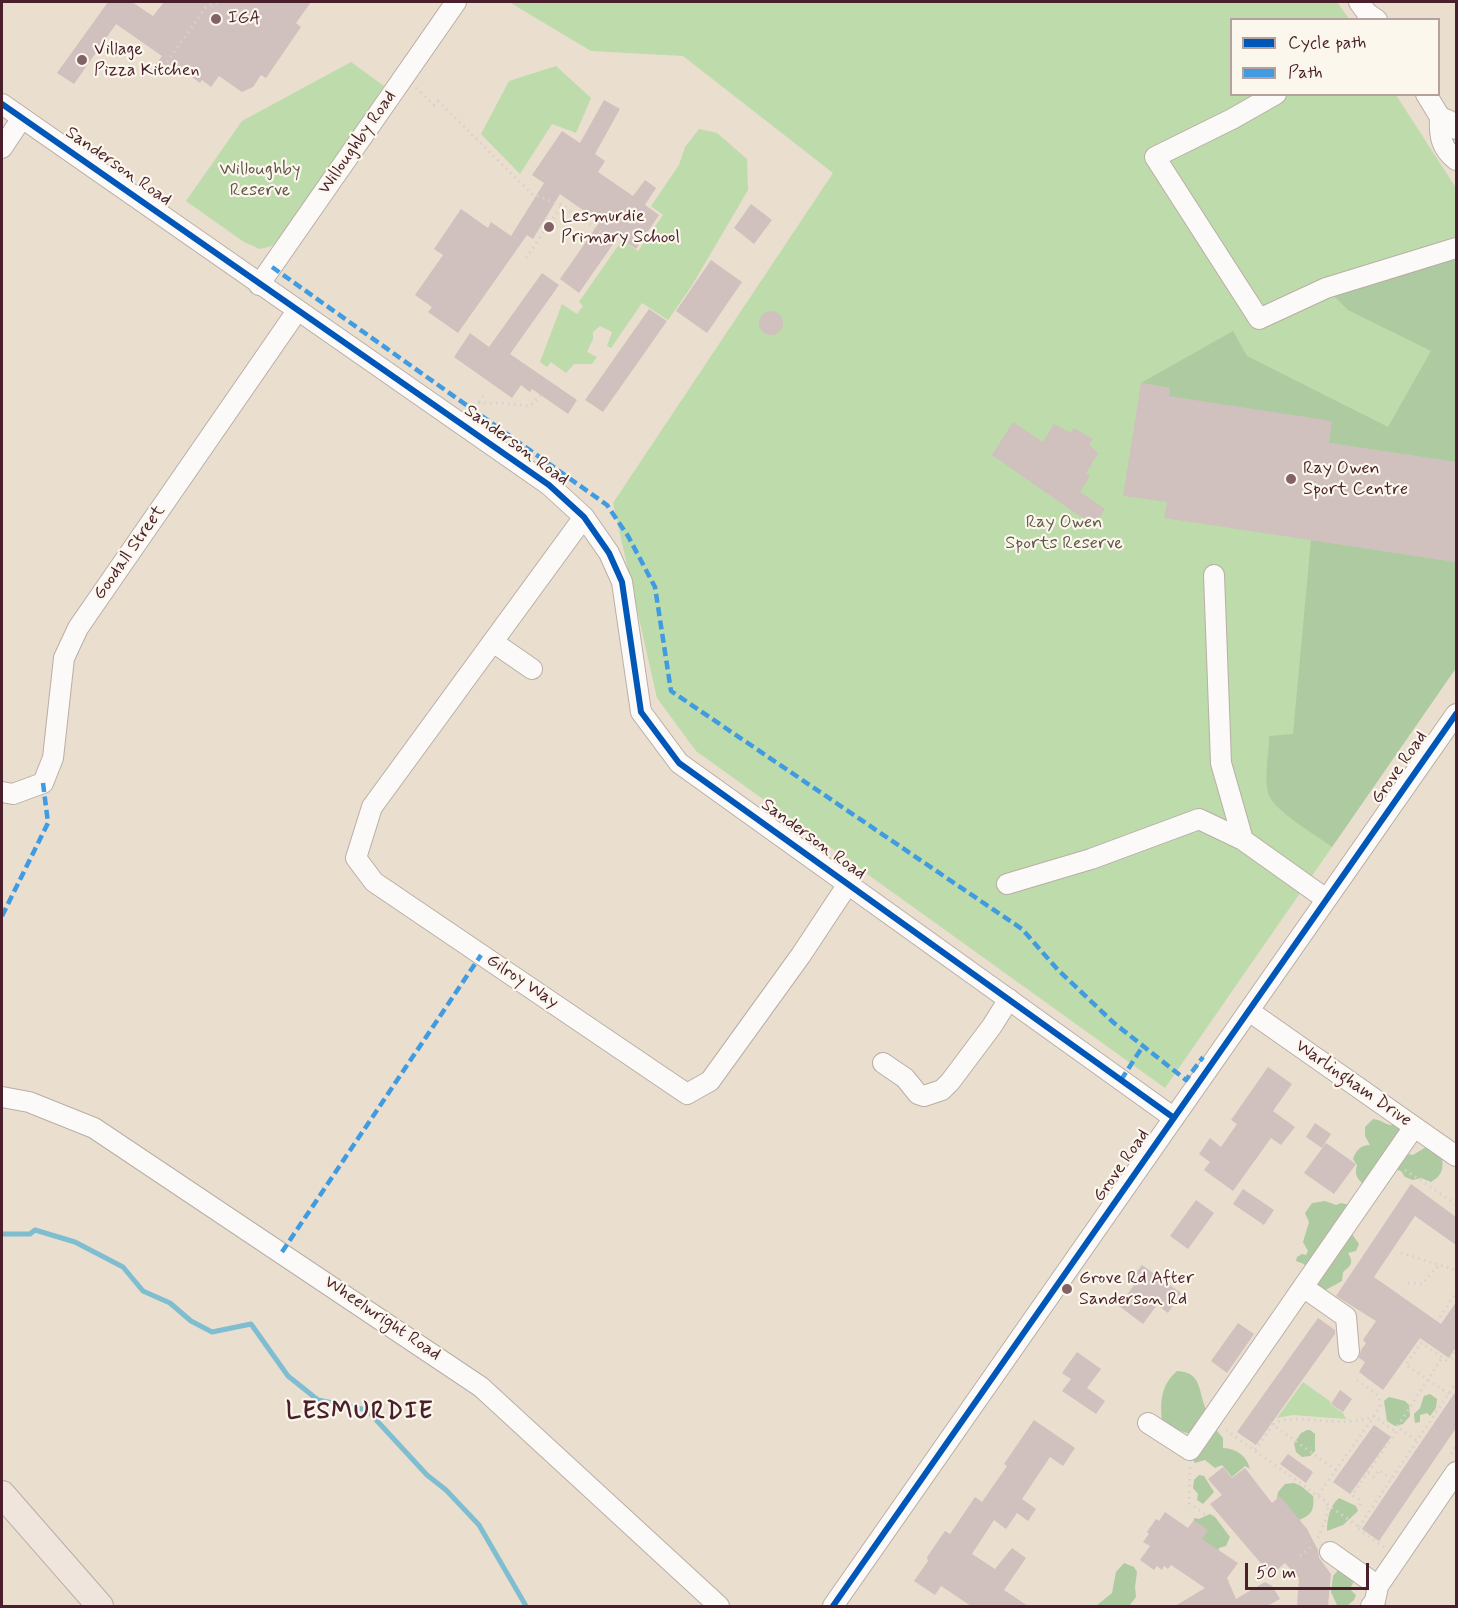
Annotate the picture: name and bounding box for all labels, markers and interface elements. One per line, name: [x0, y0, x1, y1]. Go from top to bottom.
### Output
place label: IGA: [228, 8, 261, 30]
marker: IGA: [209, 12, 223, 26]
legend: [1230, 18, 1440, 96]
text: Cycle path: [1288, 31, 1366, 55]
place label: Village Pizza Kitchen: [94, 39, 200, 82]
marker: Village Pizza Kitchen: [75, 53, 89, 67]
text: Path: [1288, 61, 1323, 85]
street label: Willoughby Road: [314, 87, 402, 199]
street label: Sanderson Road: [61, 122, 175, 212]
park label: Willoughby Reserve: [219, 159, 301, 201]
place label: Lesmurdie Primary School: [561, 206, 680, 248]
marker: Lesmurdie Primary School: [542, 220, 556, 234]
street label: Sanderson Road: [459, 401, 573, 491]
place label: Ray Owen Sport Centre: [1303, 458, 1408, 500]
marker: Ray Owen Sport Centre: [1284, 472, 1298, 486]
street label: Goodall Street: [89, 501, 171, 605]
park label: Ray Owen Sports Reserve: [1005, 512, 1123, 554]
street label: Grove Road: [1367, 727, 1433, 809]
street label: Sanderson Road: [756, 795, 870, 885]
street label: Gilroy Way: [482, 950, 562, 1014]
street label: Warlingham Drive: [1291, 1036, 1415, 1132]
street label: Grove Road: [1089, 1125, 1155, 1207]
place label: Grove Rd After Sanderson Rd: [1079, 1268, 1194, 1310]
street label: Wheelwright Road: [320, 1272, 444, 1366]
marker: Grove Rd After Sanderson Rd: [1060, 1282, 1074, 1296]
district label: LESMURDIE: [290, 1399, 430, 1427]
scale bar: [1248, 1551, 1372, 1589]
text: 50 m: [1256, 1561, 1296, 1585]

